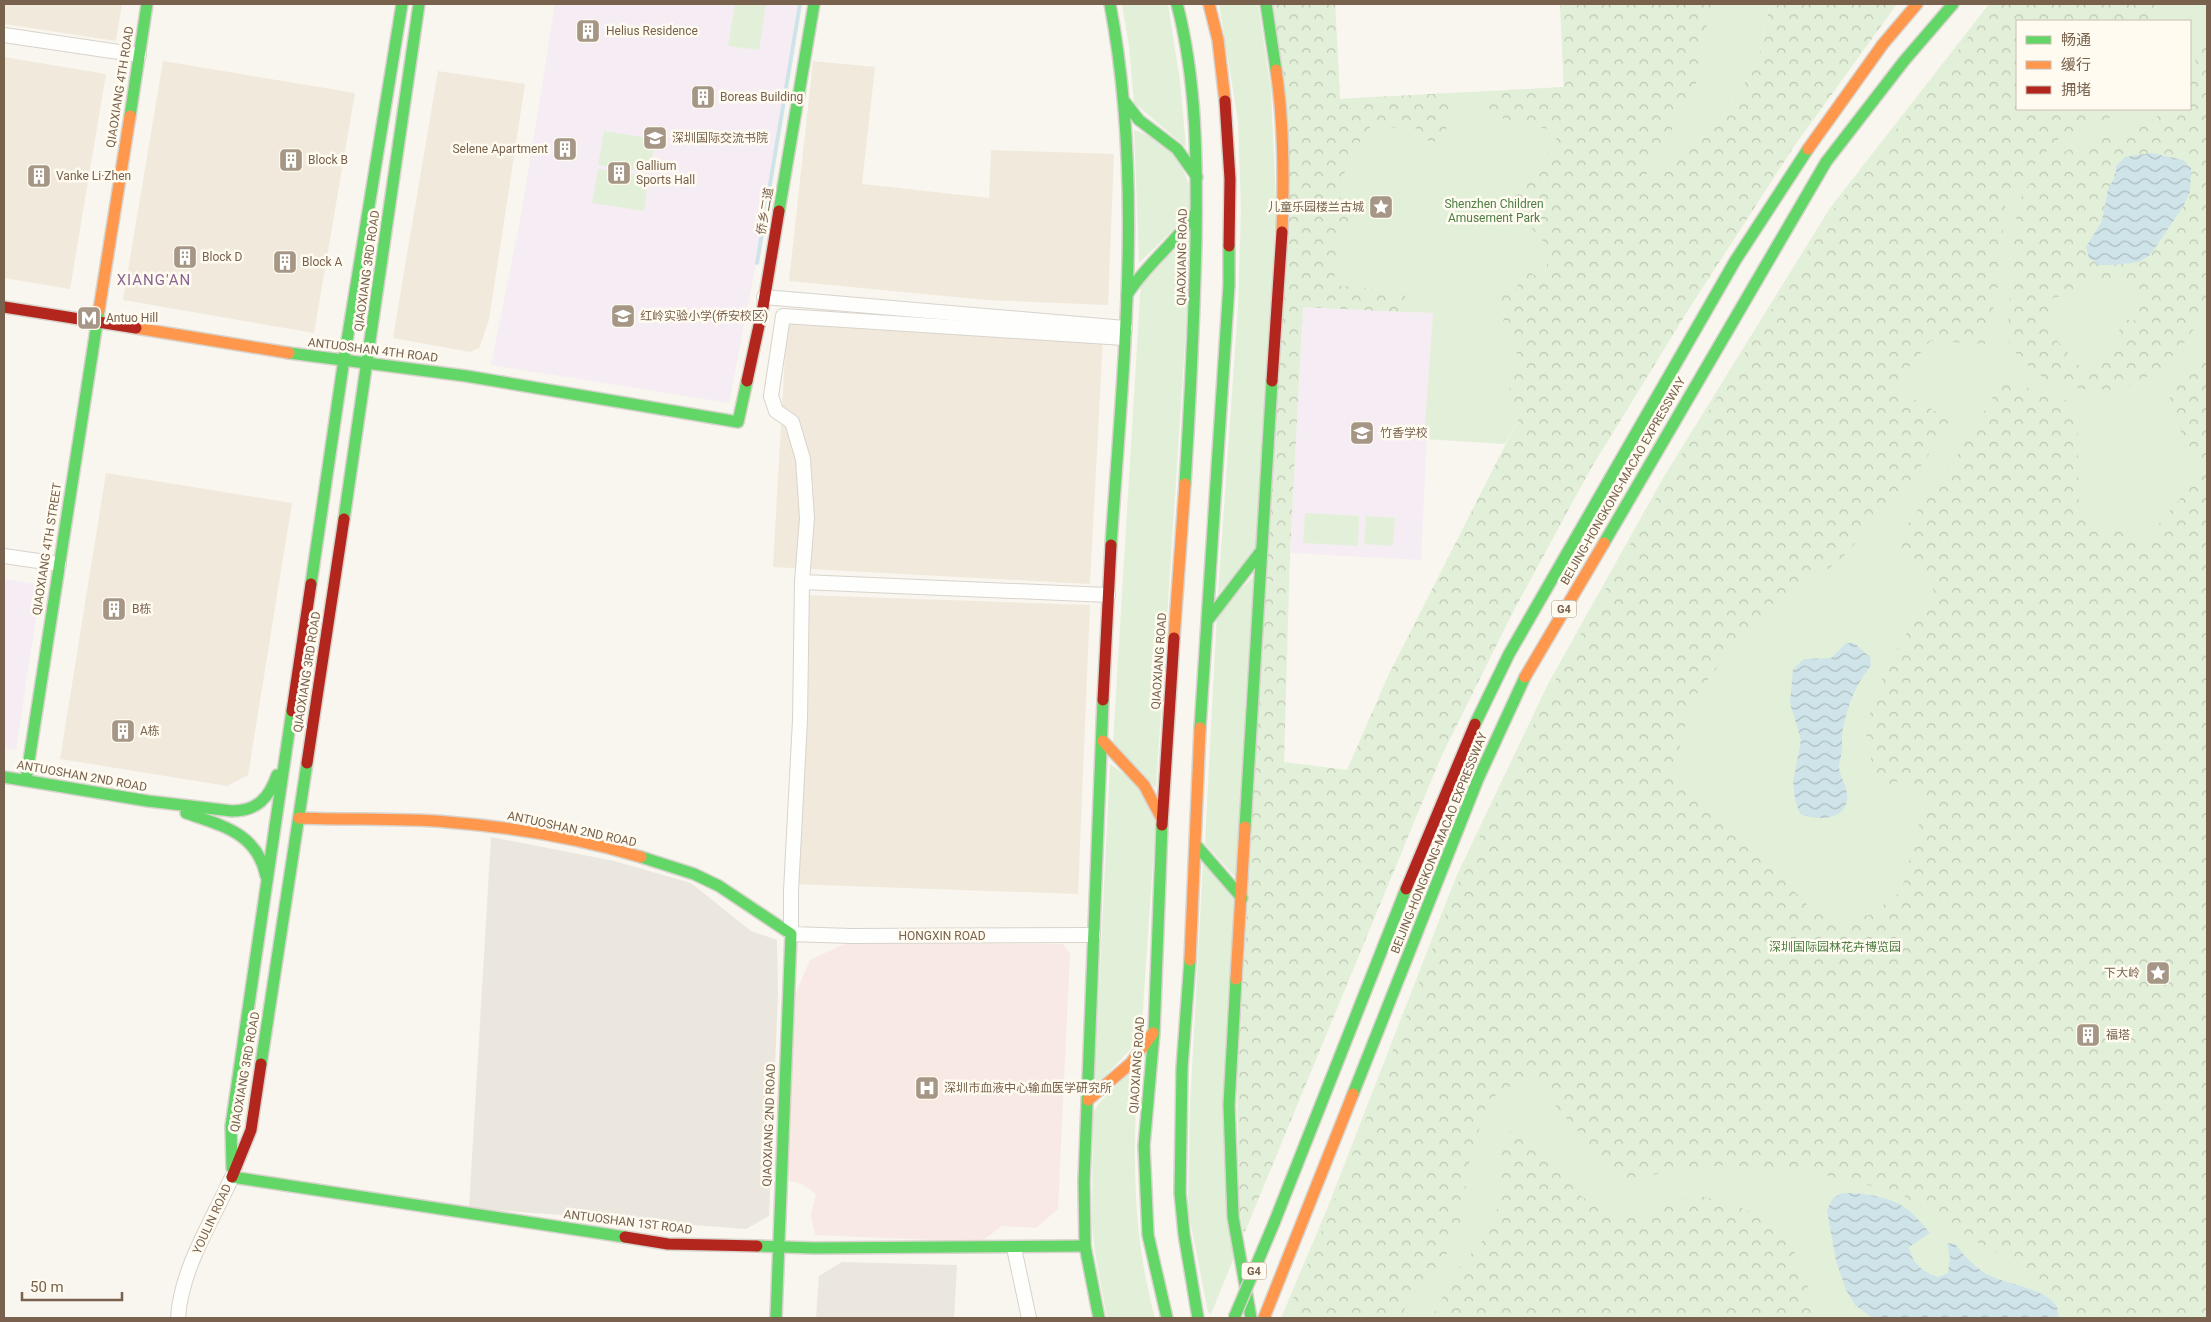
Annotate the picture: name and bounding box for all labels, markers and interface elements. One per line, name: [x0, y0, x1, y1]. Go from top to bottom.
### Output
building icon: Helius Residence: [575, 18, 601, 44]
legend: [2016, 20, 2191, 110]
place label: Helius Residence: [606, 24, 698, 38]
street label: QIAOXIANG 4TH ROAD: [103, 25, 137, 149]
text: 畅通: [2061, 31, 2091, 49]
text: 缓行: [2061, 56, 2091, 74]
text: 拥堵: [2061, 81, 2091, 99]
building icon: Boreas Building: [690, 84, 716, 110]
place label: Boreas Building: [720, 90, 803, 104]
school or university icon: 深圳国际交流书院: [642, 125, 668, 151]
place label: 深圳国际交流书院: [672, 131, 768, 145]
building icon: Selene Apartment: [552, 136, 578, 162]
place label: Selene Apartment: [452, 142, 548, 156]
building icon: Block B: [278, 147, 304, 173]
place label: Block B: [308, 153, 348, 167]
place label: Gallium Sports Hall: [636, 159, 695, 187]
building icon: Gallium Sports Hall: [606, 160, 632, 186]
building icon: Vanke Li·Zhen: [26, 163, 52, 189]
place label: Vanke Li·Zhen: [56, 169, 131, 183]
street label: 侨乡二道: [754, 186, 776, 236]
place icon: 儿童乐园楼兰古城: [1368, 194, 1394, 220]
park label: Shenzhen Children Amusement Park: [1444, 197, 1544, 225]
place label: 儿童乐园楼兰古城: [1268, 200, 1364, 214]
street label: QIAOXIANG ROAD: [1174, 208, 1190, 306]
street label: QIAOXIANG 3RD ROAD: [352, 209, 382, 332]
building icon: Block D: [172, 244, 198, 270]
building icon: Block A: [272, 249, 298, 275]
place label: Block D: [202, 250, 243, 264]
place label: Block A: [302, 255, 343, 269]
district label: XIANG'AN: [117, 271, 191, 289]
school or university icon: 红岭实验小学(侨安校区): [610, 303, 636, 329]
metro station icon: Antuo Hill: [76, 305, 102, 331]
place label: 红岭实验小学(侨安校区): [640, 309, 768, 323]
place label: Antuo Hill: [106, 311, 158, 325]
street label: ANTUOSHAN 4TH ROAD: [307, 335, 439, 365]
street label: BEIJING-HONGKONG-MACAO EXPRESSWAY: [1558, 374, 1689, 587]
school or university icon: 竹香学校: [1349, 420, 1375, 446]
place label: 竹香学校: [1380, 426, 1428, 440]
street label: QIAOXIANG 4TH STREET: [30, 482, 64, 616]
building icon: B栋: [101, 596, 127, 622]
road number: G4: [1552, 600, 1576, 618]
place label: B栋: [132, 602, 151, 616]
street label: QIAOXIANG 3RD ROAD: [291, 610, 323, 733]
street label: QIAOXIANG ROAD: [1149, 612, 1169, 710]
building icon: A栋: [110, 718, 136, 744]
place label: A栋: [140, 724, 160, 738]
street label: BEIJING-HONGKONG-MACAO EXPRESSWAY: [1388, 730, 1490, 956]
street label: ANTUOSHAN 2ND ROAD: [16, 758, 148, 794]
street label: ANTUOSHAN 2ND ROAD: [506, 808, 638, 850]
street label: HONGXIN ROAD: [898, 929, 986, 943]
park label: 深圳国际园林花卉博览园: [1769, 940, 1901, 954]
place icon: 下大岭: [2145, 960, 2171, 986]
place label: 下大岭: [2104, 966, 2140, 980]
street label: QIAOXIANG 3RD ROAD: [227, 1011, 263, 1133]
street label: QIAOXIANG ROAD: [1127, 1016, 1147, 1114]
building icon: 福塔: [2075, 1022, 2101, 1048]
place label: 福塔: [2106, 1028, 2130, 1042]
street label: QIAOXIANG 2ND ROAD: [760, 1063, 778, 1187]
hospital icon: 深圳市血液中心输血医学研究所: [914, 1075, 940, 1101]
place label: 深圳市血液中心输血医学研究所: [944, 1081, 1112, 1095]
street label: YOULIN ROAD: [190, 1182, 234, 1256]
street label: ANTUOSHAN 1ST ROAD: [563, 1207, 693, 1237]
road number: G4: [1242, 1262, 1266, 1280]
scale bar: [22, 1270, 122, 1302]
text: 50 m: [30, 1278, 64, 1296]

